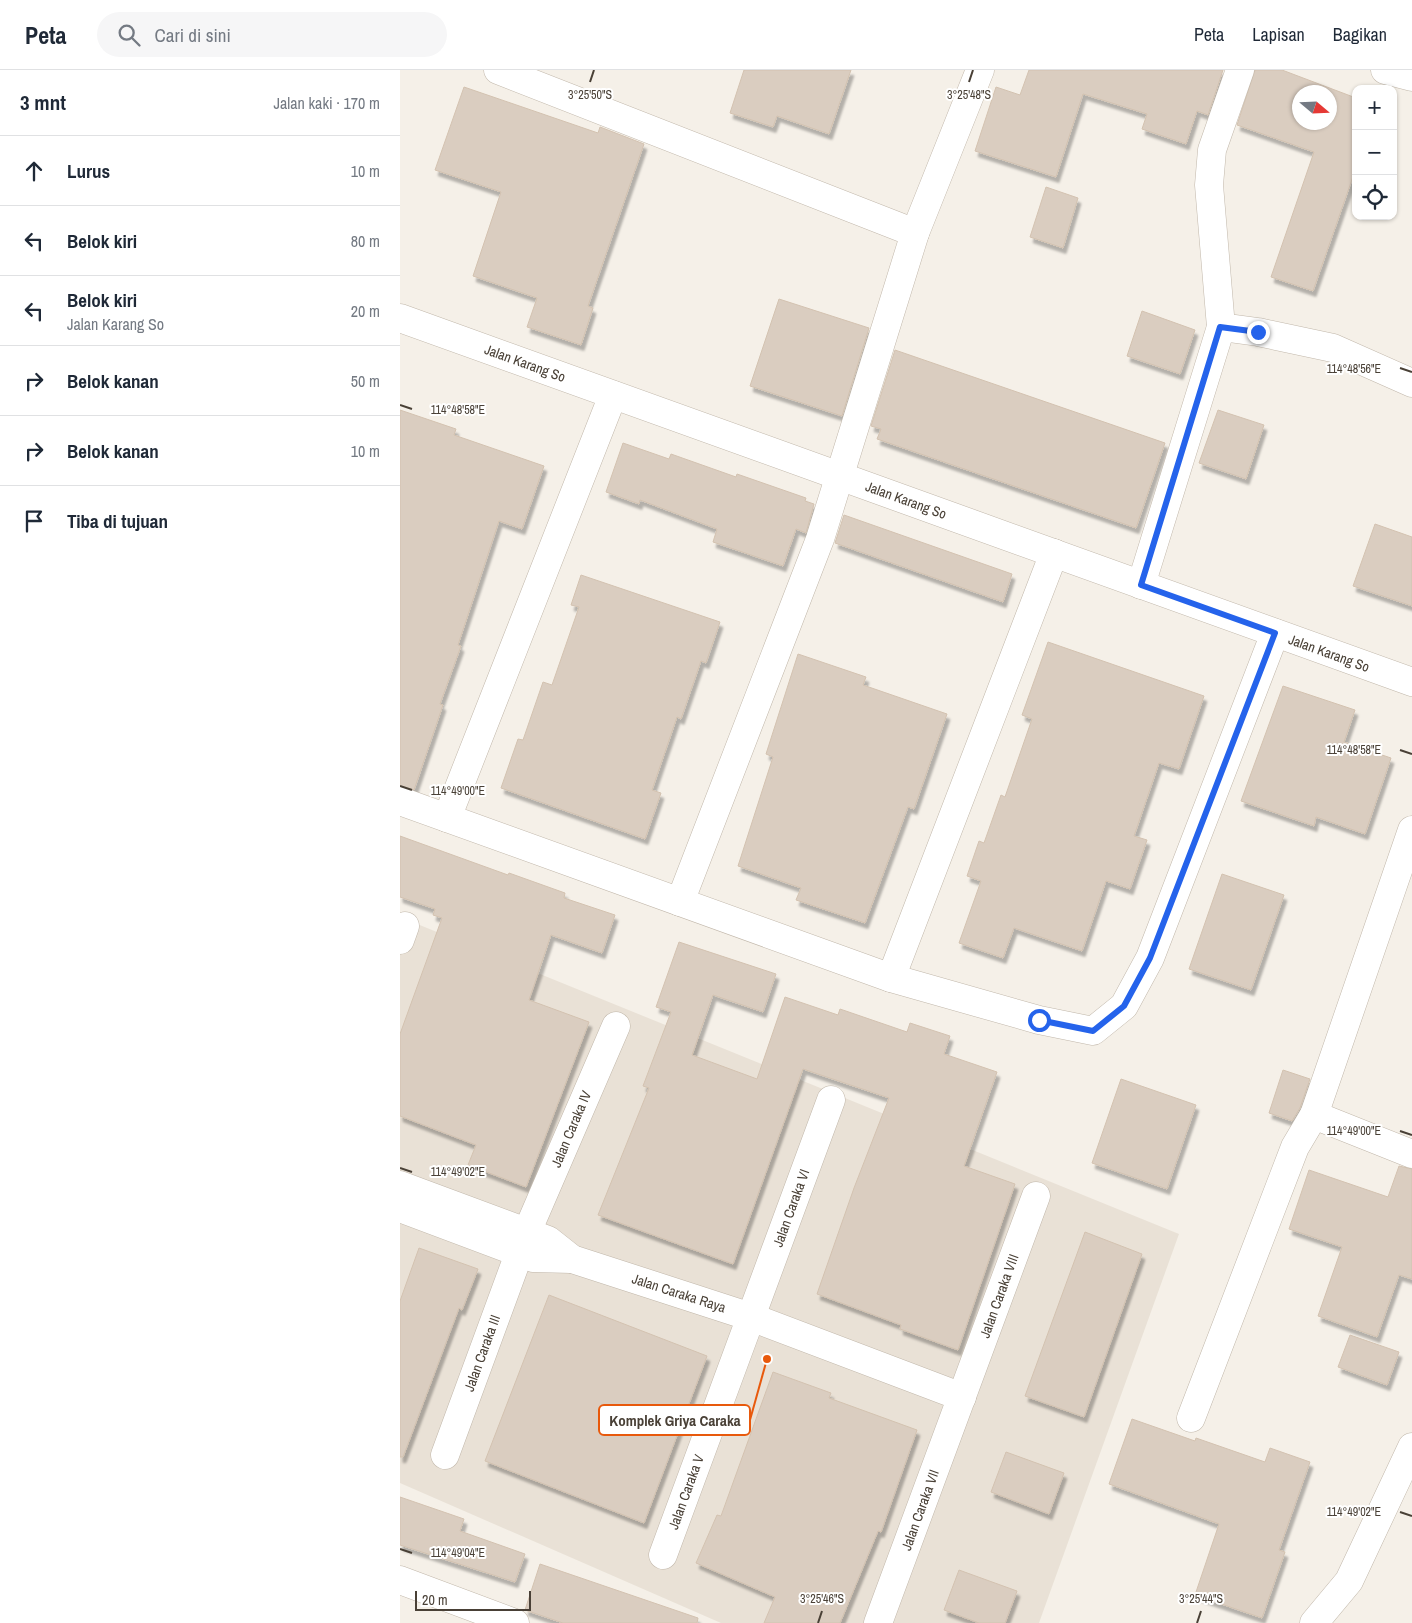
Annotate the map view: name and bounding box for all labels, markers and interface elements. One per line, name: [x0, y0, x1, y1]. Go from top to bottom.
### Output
search box: [97, 12, 447, 57]
text: Peta: [25, 19, 67, 51]
icon: search: [115, 21, 143, 49]
text: Cari di sini: [155, 22, 231, 48]
text: Peta: [1194, 22, 1224, 47]
text: Lapisan: [1252, 22, 1305, 47]
text: Bagikan: [1333, 22, 1387, 47]
north arrow: [1292, 85, 1337, 130]
map controls: [1352, 85, 1397, 220]
button: +: [1352, 85, 1397, 130]
text: 3°25'50"S: [568, 87, 612, 103]
text: 3°25'48"S: [947, 87, 991, 103]
text: 3 mnt: [20, 88, 66, 117]
text: Jalan kaki · 170 m: [274, 92, 380, 114]
button: −: [1352, 130, 1397, 175]
icon: ahead: [20, 157, 48, 185]
text: Lurus: [67, 158, 110, 184]
text: 10 m: [351, 160, 380, 182]
button: locate: [1352, 175, 1397, 220]
icon: left: [20, 227, 48, 255]
text: Belok kiri: [67, 228, 137, 254]
text: 80 m: [351, 230, 380, 252]
text: Belok kiri: [67, 287, 137, 313]
icon: left: [20, 297, 48, 325]
text: 20 m: [351, 300, 380, 322]
text: Jalan Karang So: [67, 313, 164, 335]
route end: [1247, 321, 1270, 344]
street label: Jalan Karang So: [482, 340, 568, 386]
text: 114°48'56"E: [1327, 361, 1381, 377]
icon: right: [20, 367, 48, 395]
text: Belok kanan: [67, 368, 159, 394]
text: 50 m: [351, 370, 380, 392]
text: 114°48'58"E: [431, 402, 485, 418]
icon: right: [20, 437, 48, 465]
text: Belok kanan: [67, 438, 159, 464]
text: 10 m: [351, 440, 380, 462]
street label: Jalan Karang So: [863, 477, 949, 523]
icon: arrive: [20, 507, 48, 535]
text: Tiba di tujuan: [67, 508, 168, 534]
street label: Jalan Karang So: [1286, 630, 1372, 676]
text: 114°48'58"E: [1327, 742, 1381, 758]
text: 114°49'00"E: [431, 783, 485, 799]
route start: [1028, 1009, 1051, 1032]
street label: Jalan Caraka IV: [547, 1088, 595, 1170]
text: 114°49'00"E: [1327, 1123, 1381, 1139]
text: 114°49'02"E: [431, 1164, 485, 1180]
street label: Jalan Caraka VI: [769, 1167, 813, 1249]
street label: Jalan Caraka VIII: [975, 1252, 1023, 1340]
street label: Jalan Caraka Raya: [630, 1269, 729, 1317]
street label: Jalan Caraka III: [460, 1312, 504, 1394]
callout: Komplek Griya Caraka: [599, 1405, 750, 1435]
text: Komplek Griya Caraka: [609, 1410, 741, 1431]
street label: Jalan Caraka V: [664, 1452, 708, 1532]
street label: Jalan Caraka VII: [897, 1467, 943, 1553]
text: 114°49'02"E: [1327, 1504, 1381, 1520]
text: 114°49'04"E: [431, 1545, 485, 1561]
scale bar: [415, 1588, 531, 1611]
text: 20 m: [422, 1591, 448, 1609]
text: 3°25'46"S: [800, 1591, 844, 1607]
text: 3°25'44"S: [1179, 1591, 1223, 1607]

